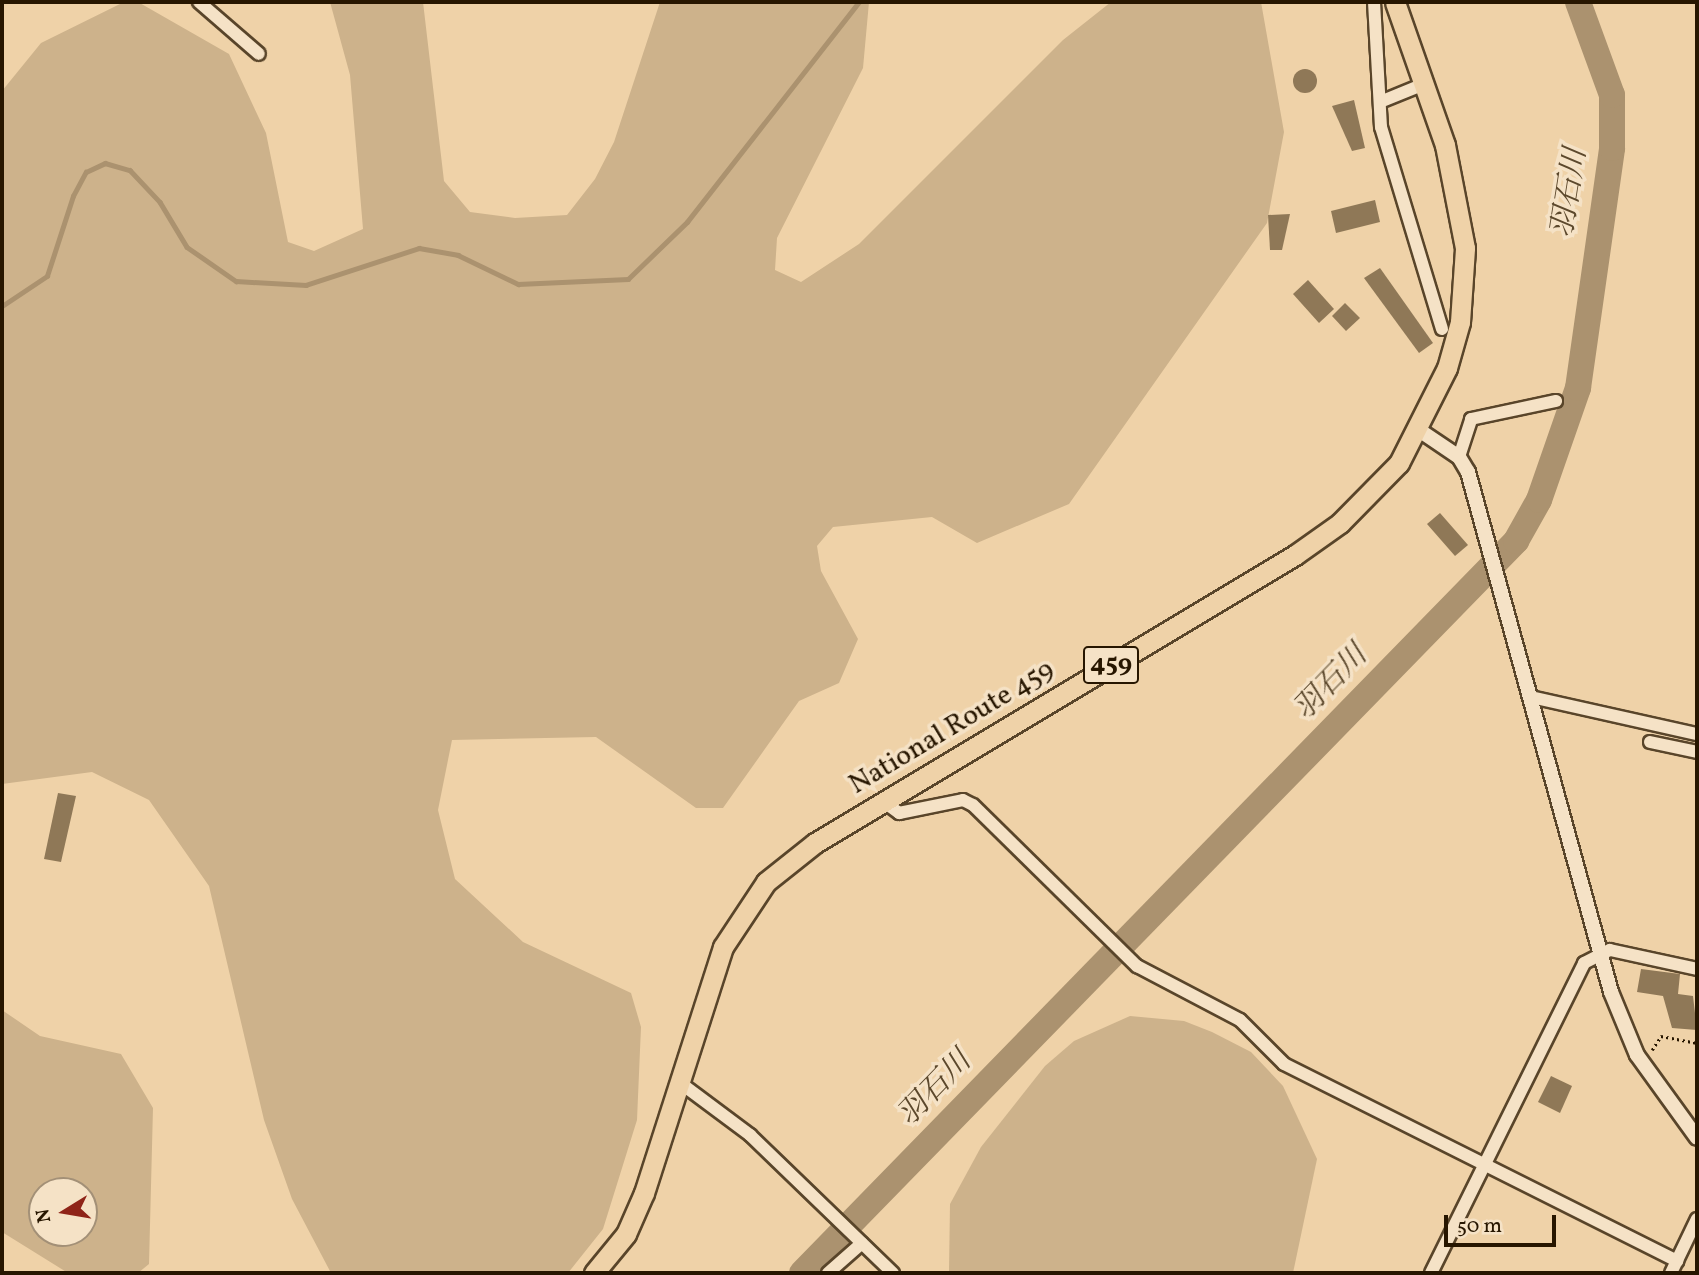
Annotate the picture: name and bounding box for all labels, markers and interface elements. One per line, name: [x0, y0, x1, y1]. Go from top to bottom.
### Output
water label: 羽石川: [1545, 146, 1595, 240]
water label: 羽石川: [1287, 638, 1375, 728]
road number: 459: [1083, 642, 1139, 688]
street label: National Route 459: [843, 654, 1061, 802]
water label: 羽石川: [891, 1044, 979, 1134]
north arrow: [28, 1177, 98, 1247]
scale bar: [1447, 1202, 1559, 1246]
text: N: [30, 1206, 58, 1225]
text: 50 m: [1457, 1212, 1502, 1241]

